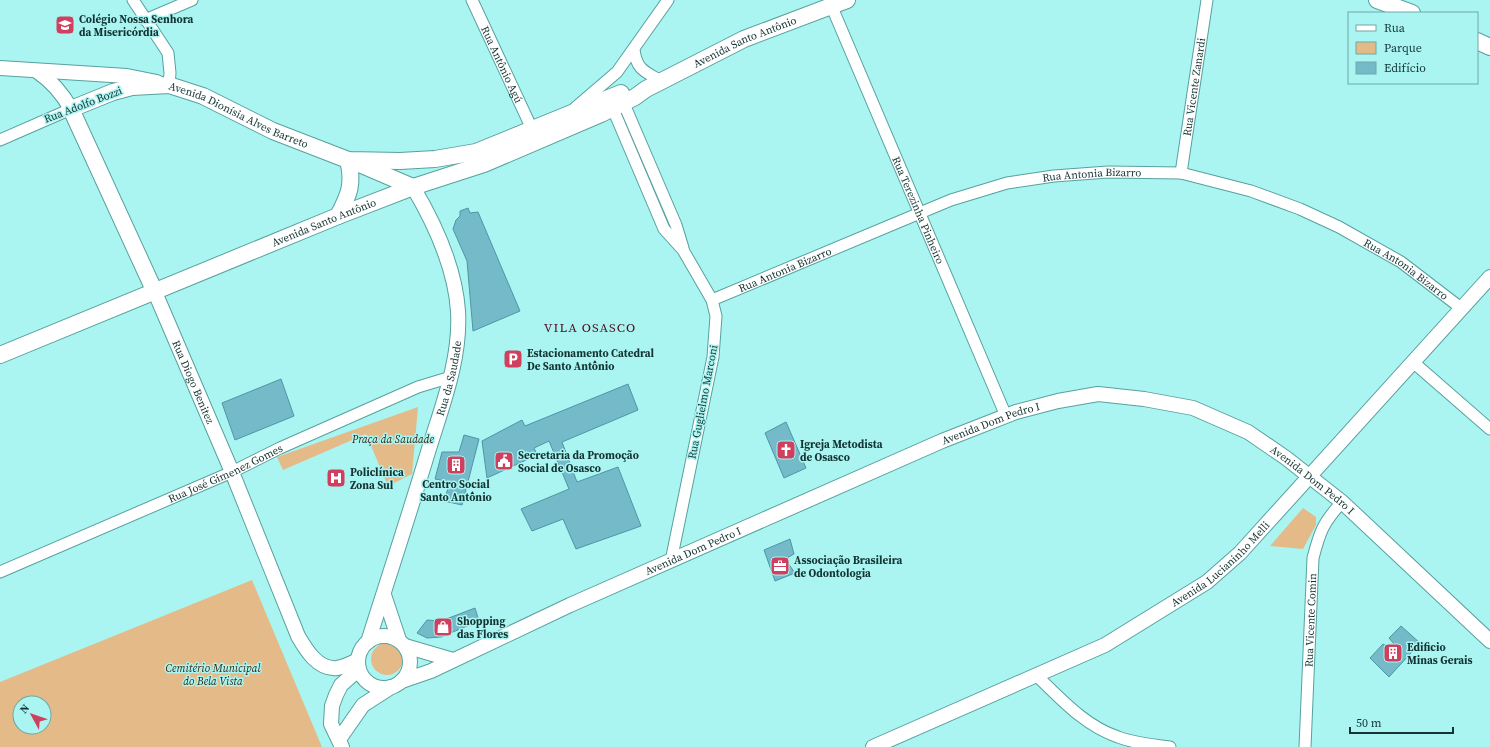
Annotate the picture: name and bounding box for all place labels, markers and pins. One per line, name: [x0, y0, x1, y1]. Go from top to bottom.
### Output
place label: Colégio Nossa Senhora da Misericórdia: [79, 12, 194, 40]
school or university icon: Colégio Nossa Senhora da Misericórdia: [54, 14, 76, 36]
place label: Estacionamento Catedral De Santo Antônio: [527, 346, 655, 374]
parking icon: Estacionamento Catedral De Santo Antônio: [502, 348, 524, 370]
place label: Igreja Metodista de Osasco: [800, 437, 883, 465]
church icon: Igreja Metodista de Osasco: [775, 439, 797, 461]
place label: Secretaria da Promoção Social de Osasco: [518, 448, 639, 476]
public building icon: Secretaria da Promoção Social de Osasco: [493, 450, 515, 472]
building icon: Centro Social Santo Antônio: [445, 454, 467, 476]
place label: Policlínica Zona Sul: [350, 465, 404, 493]
hospital icon: Policlínica Zona Sul: [325, 467, 347, 489]
place label: Centro Social Santo Antônio: [420, 477, 492, 505]
place label: Associação Brasileira de Odontologia: [794, 553, 903, 581]
office icon: Associação Brasileira de Odontologia: [769, 555, 791, 577]
place label: Shopping das Flores: [457, 614, 508, 642]
shop icon: Shopping das Flores: [432, 616, 454, 638]
place label: Edificio Minas Gerais: [1407, 640, 1473, 668]
building icon: Edificio Minas Gerais: [1382, 642, 1404, 664]

